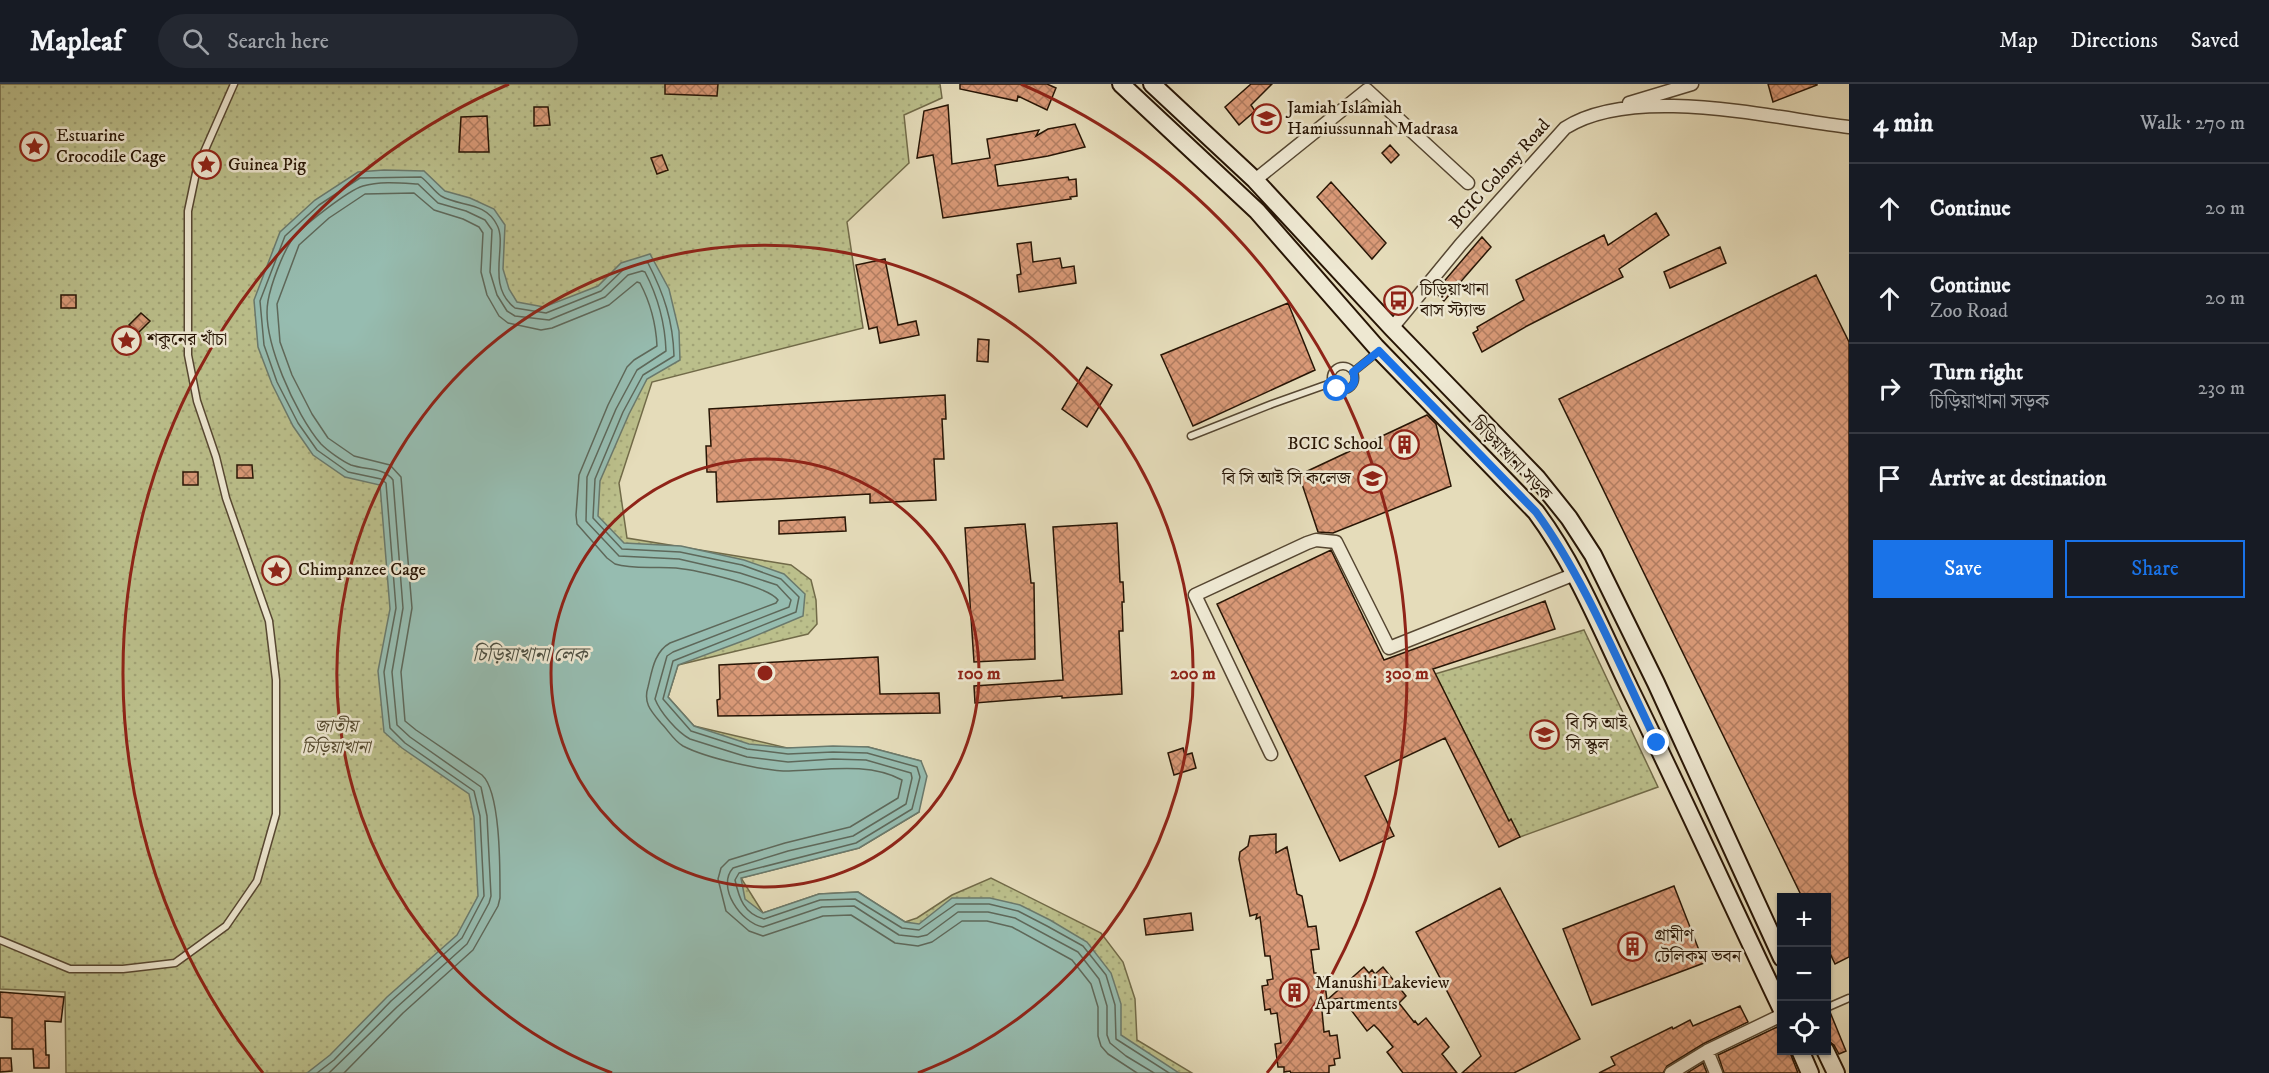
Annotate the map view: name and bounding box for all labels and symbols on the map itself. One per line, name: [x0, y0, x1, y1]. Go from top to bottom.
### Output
place label: Jamiah Islamiah Hamiussunnah Madrasa: [1285, 97, 1458, 140]
school or university icon: Jamiah Islamiah Hamiussunnah Madrasa: [1250, 102, 1282, 134]
street label: BCIC Colony Road: [1445, 115, 1555, 233]
place label: Estuarine Crocodile Cage: [56, 125, 166, 168]
place icon: Estuarine Crocodile Cage: [19, 130, 51, 162]
place icon: Guinea Pig: [191, 149, 223, 181]
place label: Guinea Pig: [228, 154, 306, 176]
place label: চিড়িয়াখানা বাস স্ট্যান্ড: [1419, 279, 1489, 322]
bus stop icon: চিড়িয়াখানা বাস স্ট্যান্ড: [1383, 284, 1415, 316]
place icon: শকুনের খাঁচা: [110, 324, 142, 356]
place label: শকুনের খাঁচা: [146, 329, 227, 351]
route start: [1323, 375, 1349, 401]
street label: চিড়িয়াখানা সড়ক: [1465, 412, 1557, 506]
building icon: BCIC School: [1388, 428, 1420, 460]
place label: BCIC School: [1287, 433, 1384, 455]
school or university icon: বি সি আই সি কলেজ: [1356, 463, 1388, 495]
place label: বি সি আই সি কলেজ: [1221, 467, 1352, 490]
place icon: Chimpanzee Cage: [261, 554, 293, 586]
place label: Chimpanzee Cage: [298, 559, 426, 581]
water label: চিড়িয়াখানা লেক: [473, 642, 591, 668]
centre of rings: [755, 663, 775, 683]
text: 100 m: [957, 663, 1001, 685]
text: 200 m: [1170, 663, 1216, 685]
text: 300 m: [1385, 663, 1429, 685]
place label: বি সি আই সি স্কুল: [1565, 712, 1628, 756]
park label: জাতীয় চিড়িয়াখানা: [302, 715, 373, 759]
school or university icon: বি সি আই সি স্কুল: [1529, 718, 1561, 750]
route end: [1643, 729, 1669, 755]
place label: গ্রামীণ টেলিকম ভবন: [1654, 925, 1742, 968]
building icon: গ্রামীণ টেলিকম ভবন: [1617, 930, 1649, 962]
place label: Manushi Lakeview Apartments: [1315, 972, 1450, 1015]
building icon: Manushi Lakeview Apartments: [1278, 977, 1310, 1009]

